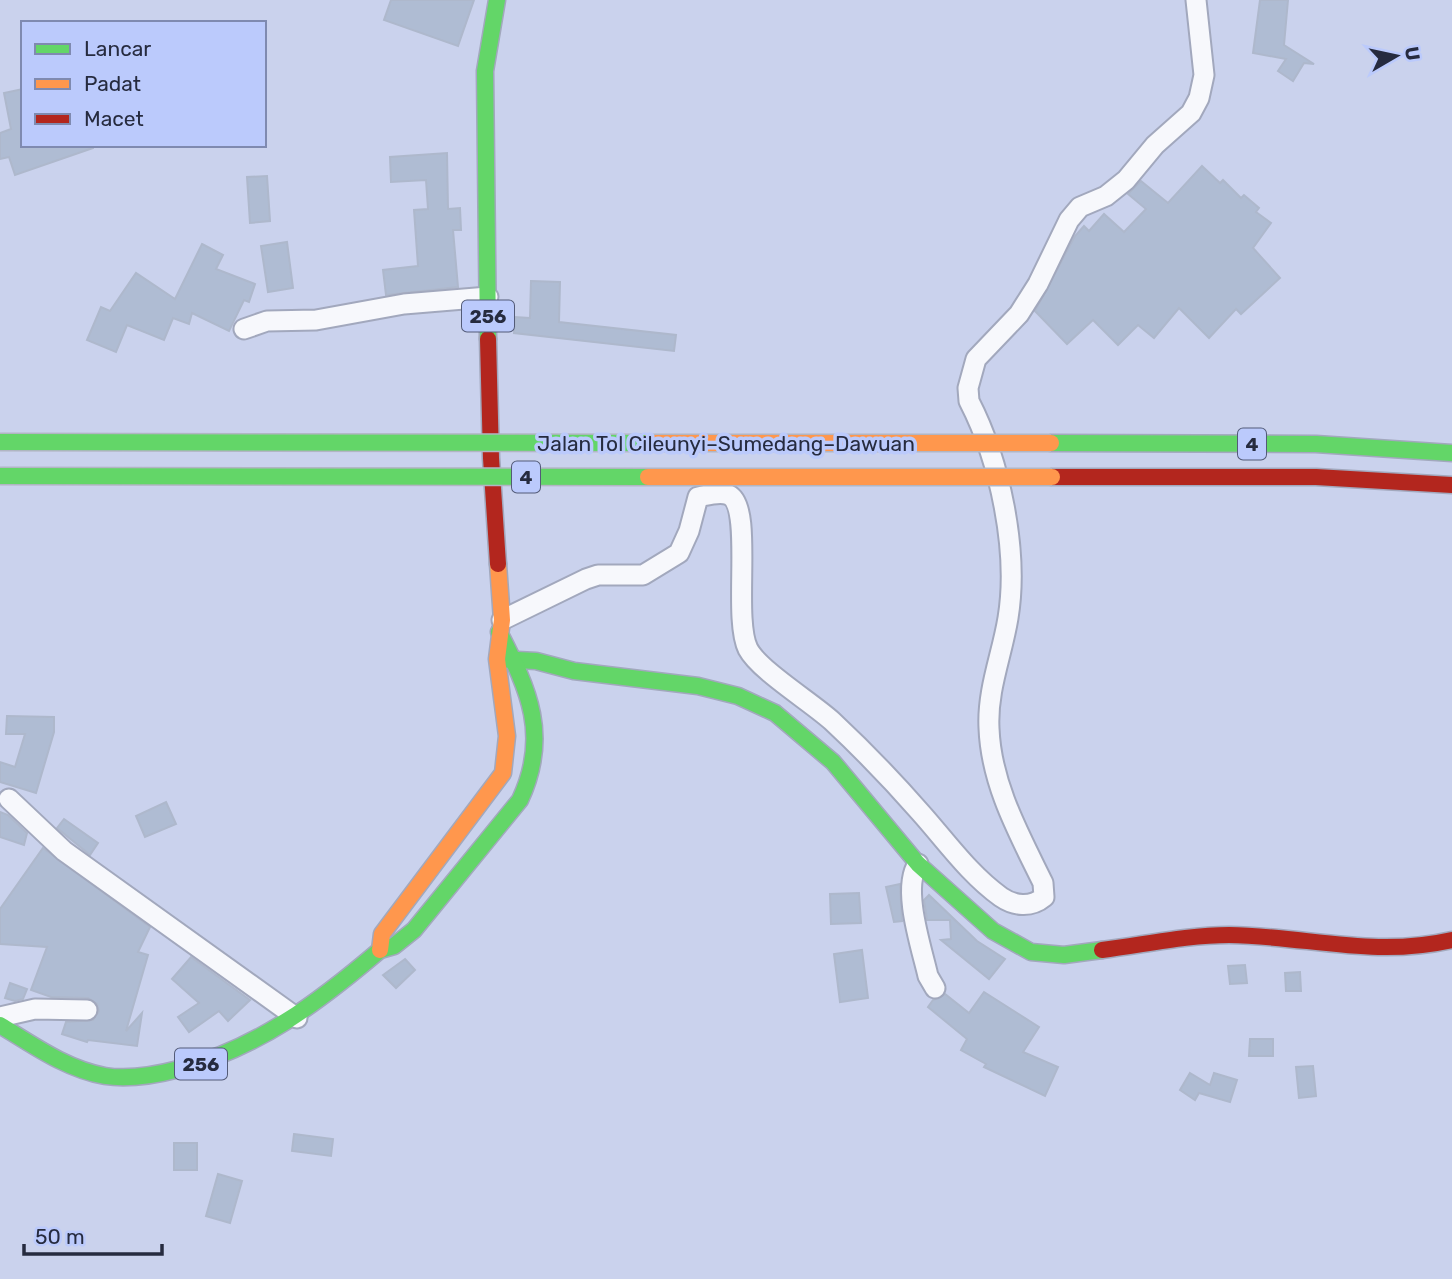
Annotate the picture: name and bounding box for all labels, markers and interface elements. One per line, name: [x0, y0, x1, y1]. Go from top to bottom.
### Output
legend: [21, 21, 266, 147]
north arrow: [1361, 21, 1431, 91]
text: Lancar: [84, 36, 151, 61]
text: U: [1400, 45, 1425, 62]
text: Padat: [84, 71, 141, 96]
text: Macet: [84, 106, 144, 131]
road number: 256: [462, 300, 514, 332]
road number: 4: [1238, 428, 1266, 460]
street label: Jalan Tol Cileunyi–Sumedang–Dawuan: [537, 431, 915, 456]
road number: 4: [512, 462, 540, 492]
road number: 256: [175, 1048, 227, 1080]
scale bar: [24, 1212, 163, 1256]
text: 50 m: [35, 1224, 85, 1249]

